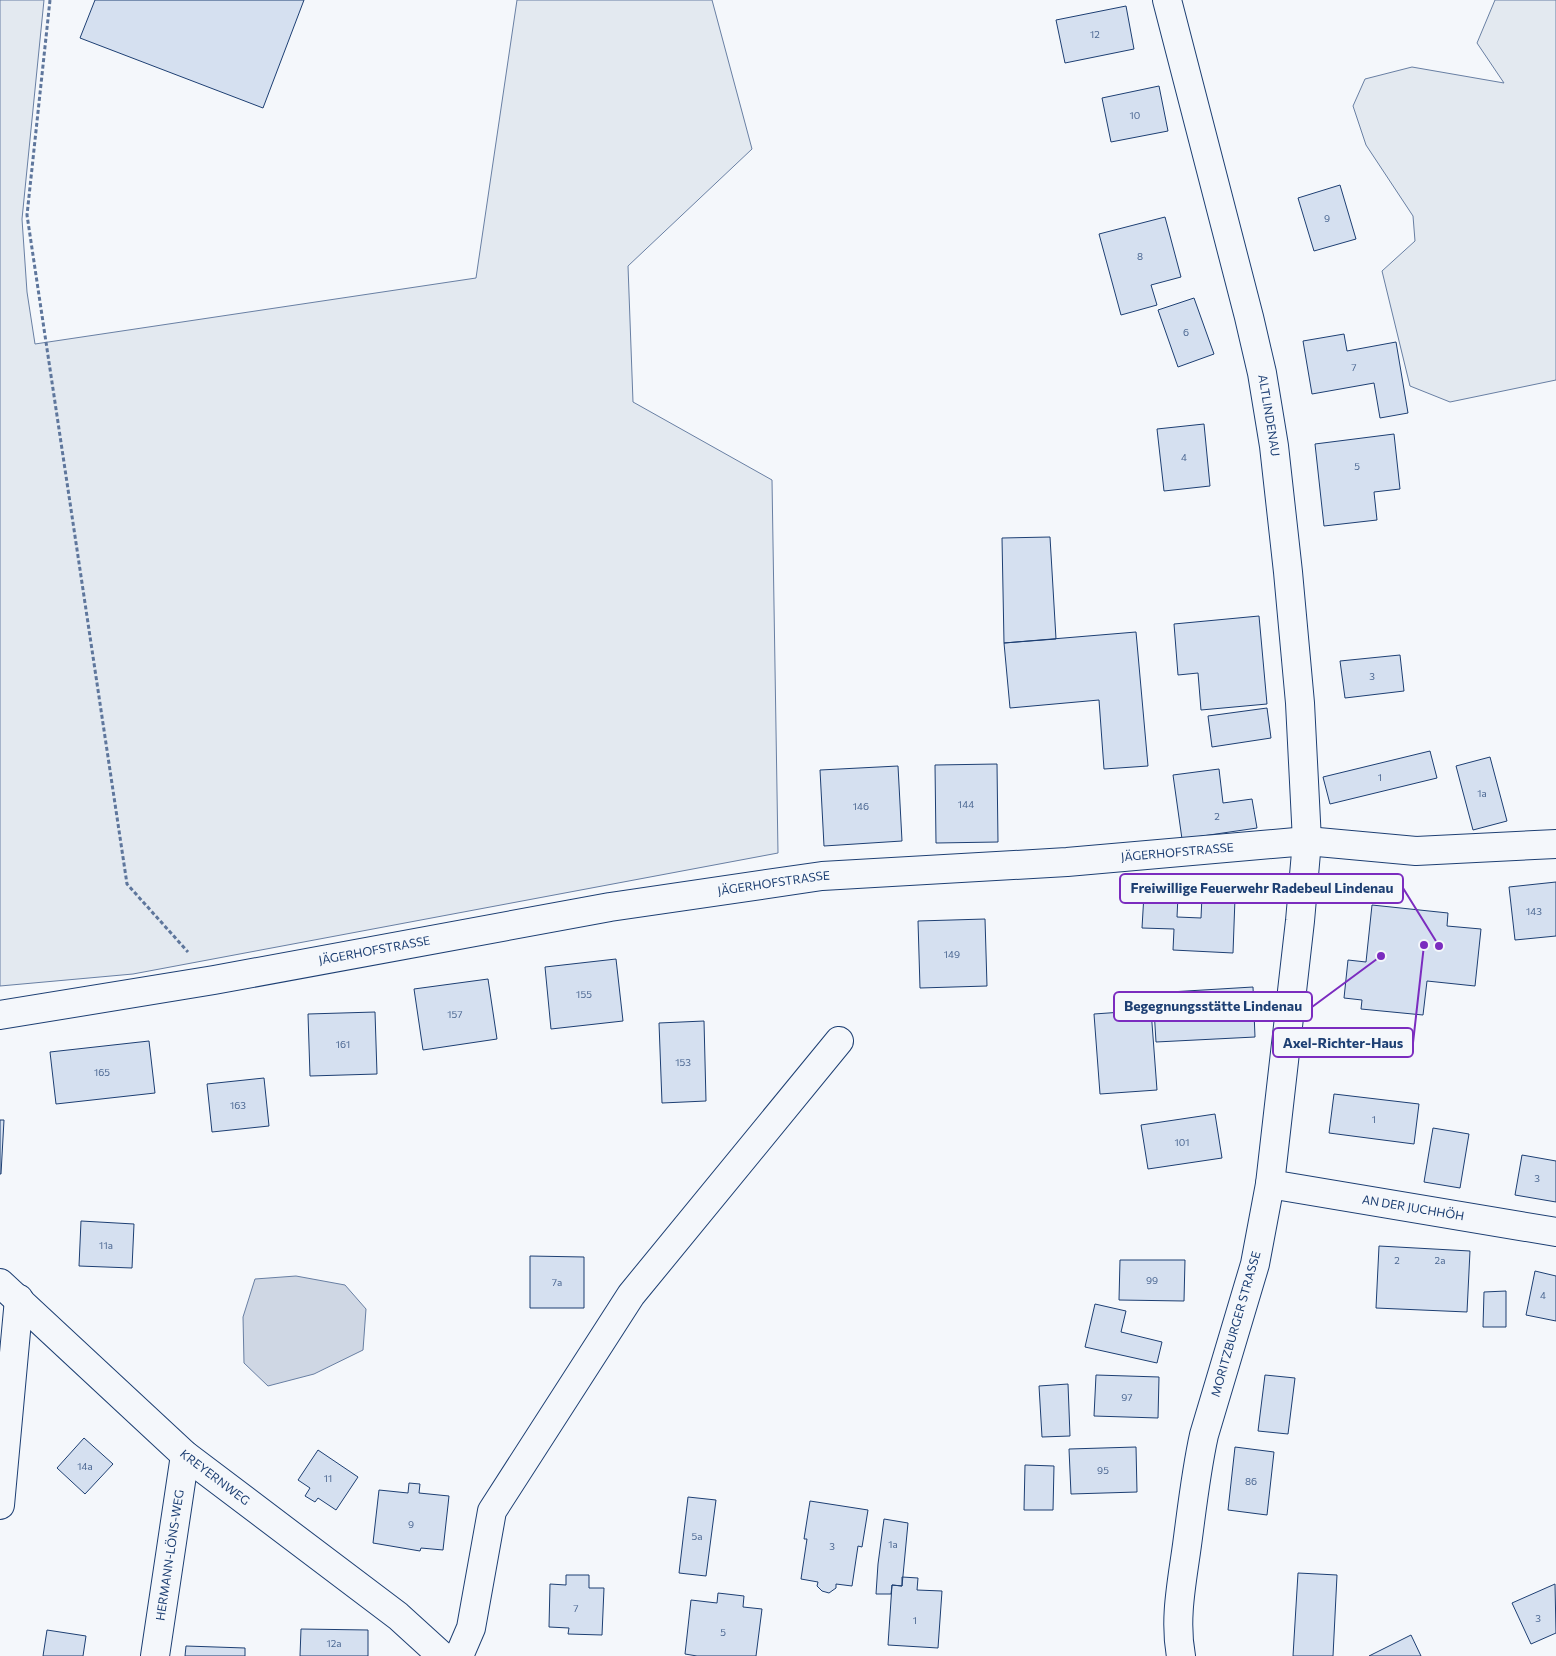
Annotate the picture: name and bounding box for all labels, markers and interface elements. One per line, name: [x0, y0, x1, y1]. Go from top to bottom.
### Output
house number: 12: [1090, 28, 1100, 40]
house number: 10: [1130, 109, 1140, 121]
house number: 9: [1324, 212, 1330, 224]
house number: 8: [1137, 250, 1143, 262]
house number: 6: [1183, 326, 1189, 338]
house number: 7: [1351, 361, 1357, 373]
street label: ALTLINDENAU: [1256, 373, 1283, 457]
house number: 4: [1181, 451, 1187, 463]
house number: 5: [1354, 460, 1360, 472]
house number: 3: [1369, 670, 1375, 682]
house number: 1: [1378, 771, 1382, 783]
house number: 1a: [1477, 787, 1487, 799]
house number: 144: [958, 798, 974, 810]
house number: 146: [853, 800, 869, 812]
house number: 2: [1214, 810, 1220, 822]
street label: JÄGERHOFSTRASSE: [1120, 839, 1234, 864]
street label: JÄGERHOFSTRASSE: [717, 868, 830, 898]
callout: Freiwillige Feuerwehr Radebeul Lindenau: [1120, 874, 1403, 903]
text: Freiwillige Feuerwehr Radebeul Lindenau: [1131, 879, 1393, 896]
house number: 143: [1526, 905, 1542, 917]
street label: JÄGERHOFSTRASSE: [317, 932, 431, 968]
house number: 149: [944, 948, 960, 960]
house number: 155: [576, 988, 592, 1000]
callout: Begegnungsstätte Lindenau: [1114, 992, 1312, 1021]
text: Begegnungsstätte Lindenau: [1124, 997, 1302, 1014]
house number: 157: [447, 1008, 463, 1020]
callout: Axel-Richter-Haus: [1273, 1028, 1413, 1057]
text: Axel-Richter-Haus: [1283, 1034, 1404, 1051]
house number: 161: [336, 1038, 350, 1050]
house number: 153: [675, 1056, 691, 1068]
house number: 165: [94, 1066, 110, 1078]
house number: 163: [230, 1099, 246, 1111]
house number: 1: [1372, 1113, 1376, 1125]
house number: 101: [1174, 1136, 1190, 1148]
house number: 3: [1534, 1172, 1540, 1184]
street label: AN DER JUCHHÖH: [1361, 1192, 1465, 1222]
house number: 11a: [99, 1239, 113, 1251]
street label: MORITZBURGER STRASSE: [1208, 1249, 1263, 1398]
house number: 2: [1394, 1254, 1400, 1266]
house number: 2a: [1435, 1254, 1445, 1266]
house number: 99: [1146, 1274, 1158, 1286]
house number: 7a: [552, 1276, 562, 1288]
house number: 4: [1540, 1289, 1546, 1301]
house number: 97: [1121, 1391, 1133, 1403]
street label: KREYERNWEG: [178, 1446, 253, 1508]
house number: 14a: [77, 1460, 93, 1472]
house number: 95: [1097, 1464, 1109, 1476]
house number: 11: [324, 1472, 332, 1484]
house number: 86: [1245, 1475, 1257, 1487]
street label: HERMANN-LÖNS-WEG: [152, 1488, 186, 1621]
house number: 9: [408, 1518, 414, 1530]
house number: 5a: [692, 1530, 702, 1542]
house number: 1a: [888, 1538, 898, 1550]
house number: 3: [829, 1540, 835, 1552]
house number: 7: [573, 1602, 579, 1614]
house number: 3: [1535, 1612, 1541, 1624]
house number: 1: [913, 1614, 917, 1626]
house number: 5: [720, 1626, 726, 1638]
house number: 12a: [326, 1637, 342, 1649]

